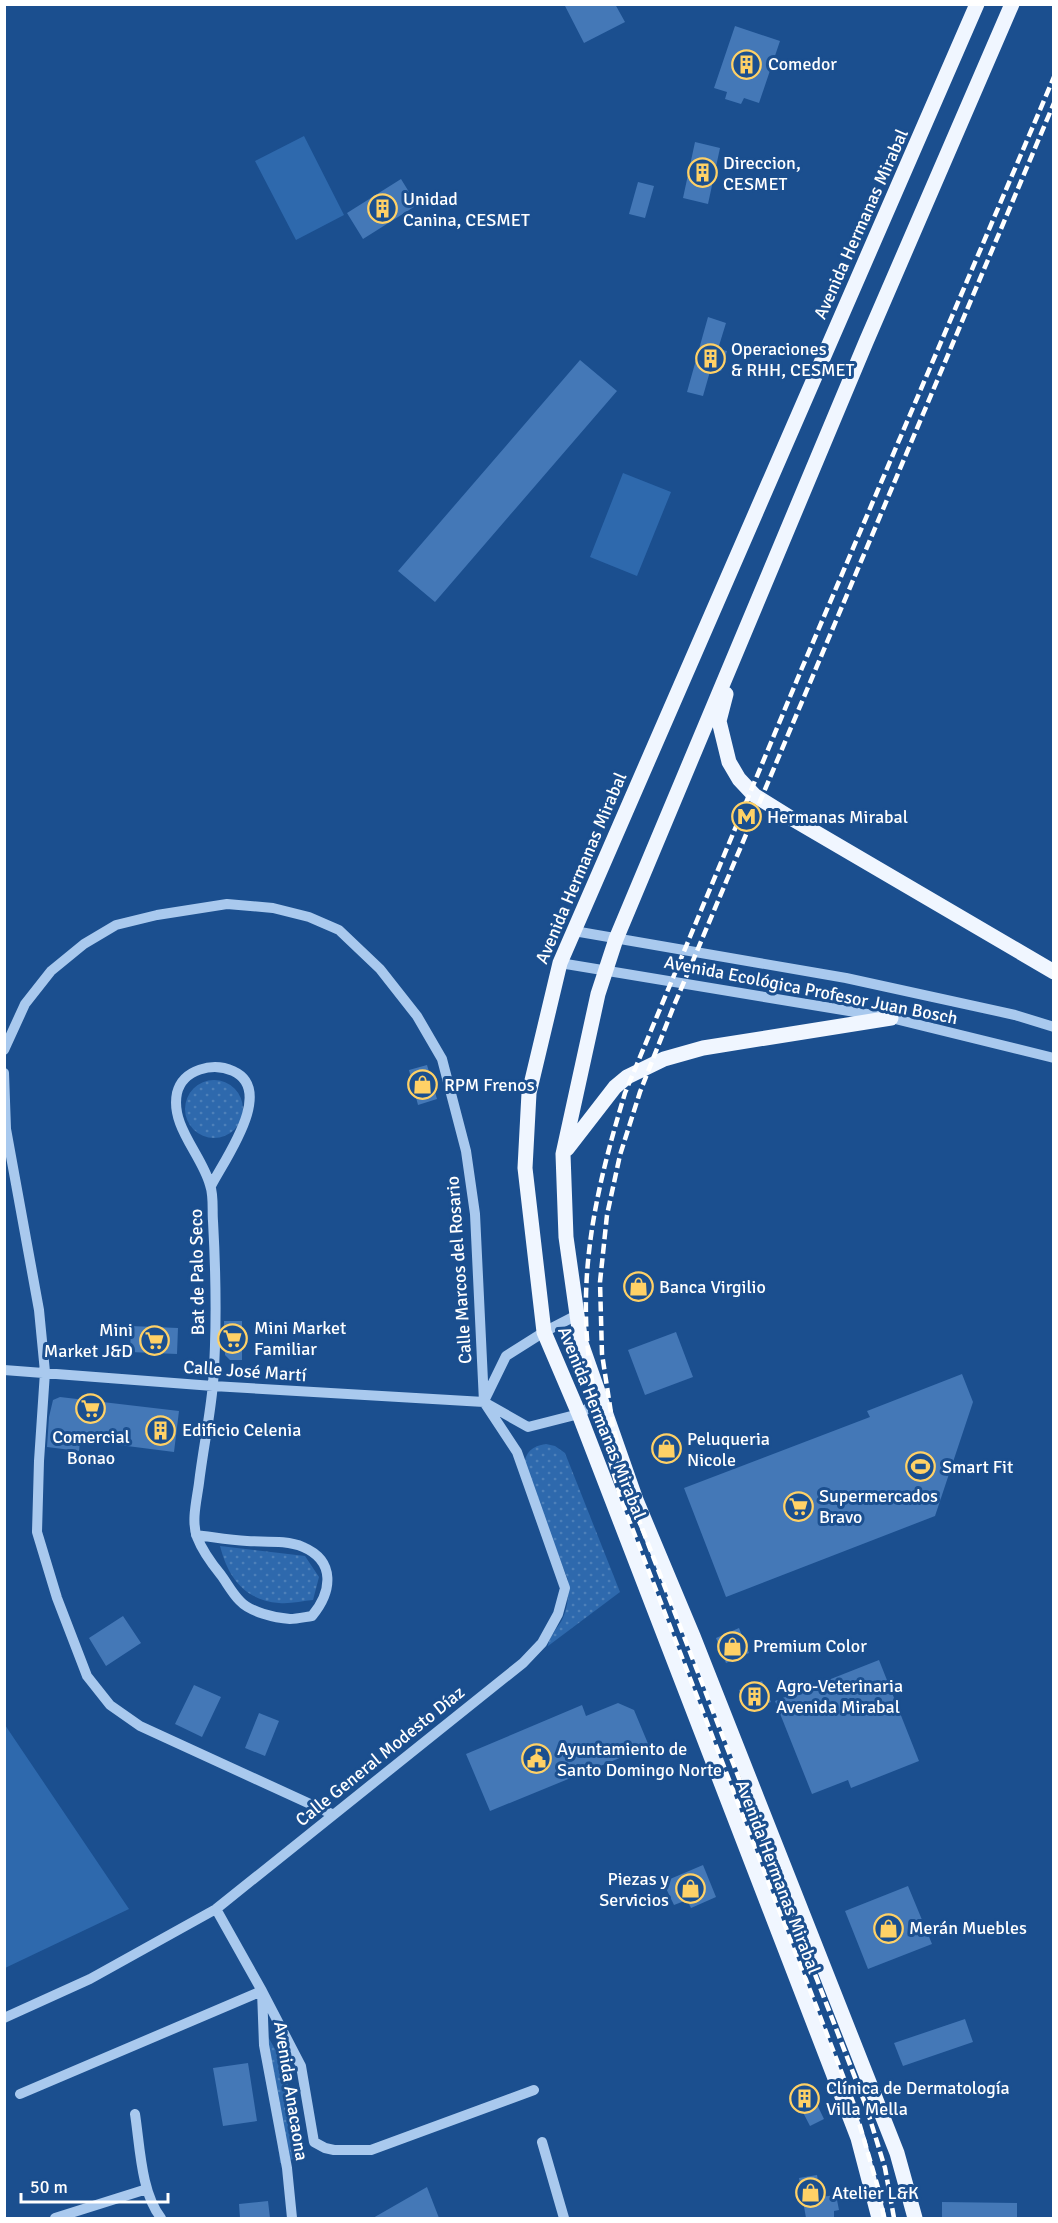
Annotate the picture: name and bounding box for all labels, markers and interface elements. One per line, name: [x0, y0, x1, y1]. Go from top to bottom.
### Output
building icon: Comedor: [731, 48, 763, 80]
place label: Comedor: [768, 53, 837, 75]
street label: Avenida Hermanas Mirabal: [809, 125, 913, 323]
place label: Direccion, CESMET: [723, 152, 801, 195]
building icon: Direccion, CESMET: [686, 157, 718, 189]
place label: Unidad Canina, CESMET: [403, 188, 530, 231]
building icon: Unidad Canina, CESMET: [366, 193, 398, 225]
place label: Operaciones & RHH, CESMET: [731, 338, 855, 381]
building icon: Operaciones & RHH, CESMET: [694, 343, 726, 375]
street label: Avenida Hermanas Mirabal: [531, 769, 631, 967]
metro station icon: Hermanas Mirabal: [730, 801, 762, 833]
place label: Hermanas Mirabal: [767, 806, 908, 828]
street label: Avenida Ecológica Profesor Juan Bosch: [662, 951, 960, 1029]
shop icon: RPM Frenos: [407, 1069, 439, 1101]
place label: RPM Frenos: [444, 1074, 535, 1096]
street label: Calle Marcos del Rosario: [441, 1175, 477, 1365]
street label: Bat de Palo Seco: [185, 1208, 209, 1336]
shop icon: Banca Virgilio: [622, 1271, 654, 1303]
place label: Banca Virgilio: [659, 1276, 766, 1298]
place label: Mini Market Familiar: [254, 1317, 346, 1360]
place label: Mini Market J&D: [44, 1319, 133, 1362]
supermarket icon: Mini Market Familiar: [217, 1322, 249, 1354]
street label: Avenida Hermanas Mirabal: [553, 1323, 651, 1523]
supermarket icon: Mini Market J&D: [138, 1324, 170, 1356]
street label: Calle José Martí: [183, 1356, 307, 1386]
supermarket icon: Comercial Bonao: [75, 1392, 107, 1424]
building icon: Edificio Celenia: [145, 1414, 177, 1446]
place label: Edificio Celenia: [182, 1419, 301, 1441]
place label: Comercial Bonao: [52, 1426, 130, 1469]
place label: Peluqueria Nicole: [687, 1428, 770, 1471]
shop icon: Peluqueria Nicole: [650, 1433, 682, 1465]
sports icon: Smart Fit: [905, 1451, 937, 1483]
place label: Smart Fit: [942, 1456, 1013, 1478]
place label: Supermercados Bravo: [819, 1485, 938, 1528]
supermarket icon: Supermercados Bravo: [782, 1490, 814, 1522]
shop icon: Premium Color: [716, 1630, 748, 1662]
place label: Premium Color: [753, 1635, 867, 1657]
place label: Agro-Veterinaria Avenida Mirabal: [776, 1675, 903, 1718]
building icon: Agro-Veterinaria Avenida Mirabal: [739, 1680, 771, 1712]
street label: Calle General Modesto Díaz: [291, 1681, 469, 1831]
place label: Ayuntamiento de Santo Domingo Norte: [557, 1738, 722, 1781]
public building icon: Ayuntamiento de Santo Domingo Norte: [520, 1743, 552, 1775]
street label: Avenida Hermanas Mirabal: [731, 1777, 825, 1977]
place label: Piezas y Servicios: [599, 1868, 670, 1911]
shop icon: Piezas y Servicios: [674, 1873, 706, 1905]
shop icon: Merán Muebles: [872, 1912, 904, 1944]
place label: Merán Muebles: [909, 1917, 1027, 1939]
street label: Avenida Anacaona: [269, 2020, 313, 2162]
place label: Clínica de Dermatología Villa Mella: [826, 2077, 1010, 2120]
building icon: Clínica de Dermatología Villa Mella: [789, 2082, 821, 2114]
scale bar: [21, 2166, 168, 2204]
text: 50 m: [30, 2176, 68, 2198]
shop icon: Atelier L&K: [795, 2177, 827, 2209]
place label: Atelier L&K: [832, 2182, 919, 2204]

